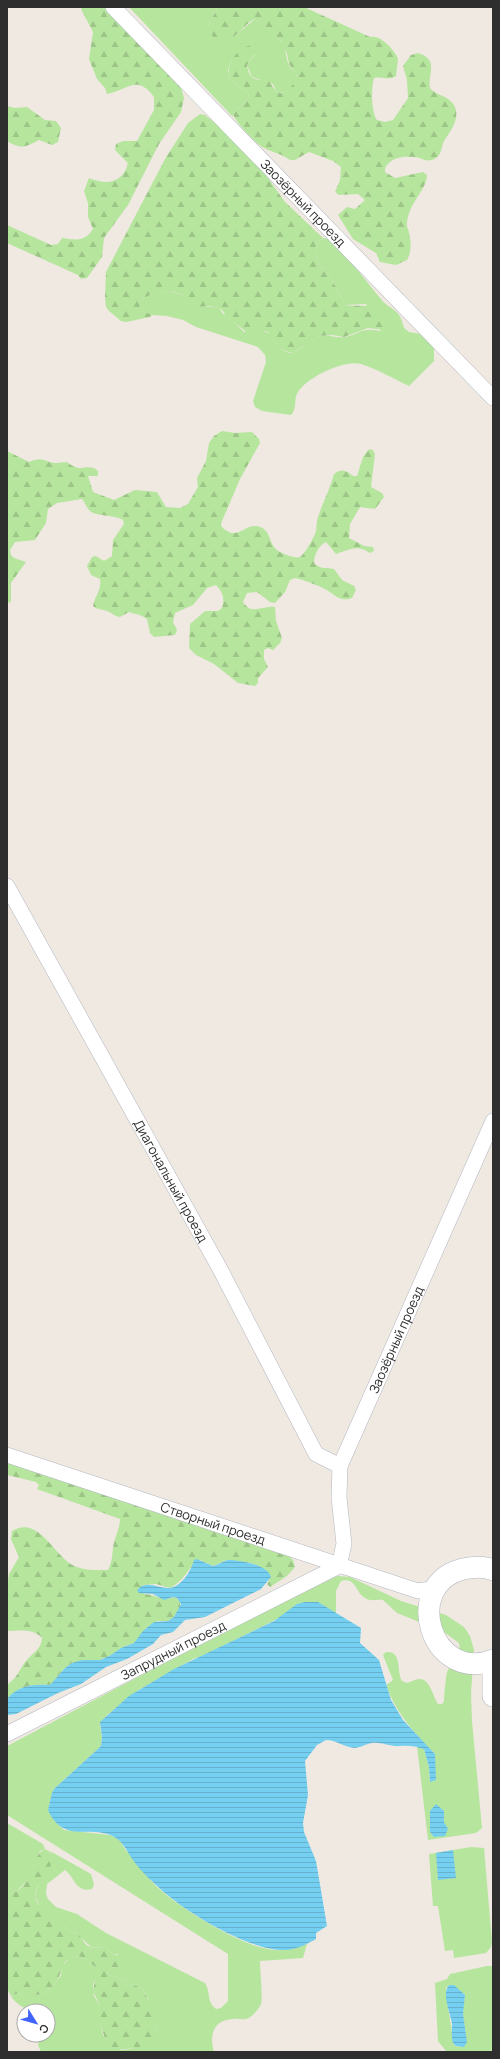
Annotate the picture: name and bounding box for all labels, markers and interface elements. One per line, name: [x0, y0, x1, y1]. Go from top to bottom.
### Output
street label: Заозёрный проезд: [257, 155, 350, 251]
street label: Диагональный проезд: [129, 1116, 212, 1245]
street label: Заозёрный проезд: [364, 1283, 428, 1396]
street label: Створный проезд: [158, 1497, 268, 1549]
street label: Запрудный проезд: [118, 1616, 229, 1684]
north arrow: [16, 2003, 56, 2043]
text: С: [36, 2022, 53, 2037]

